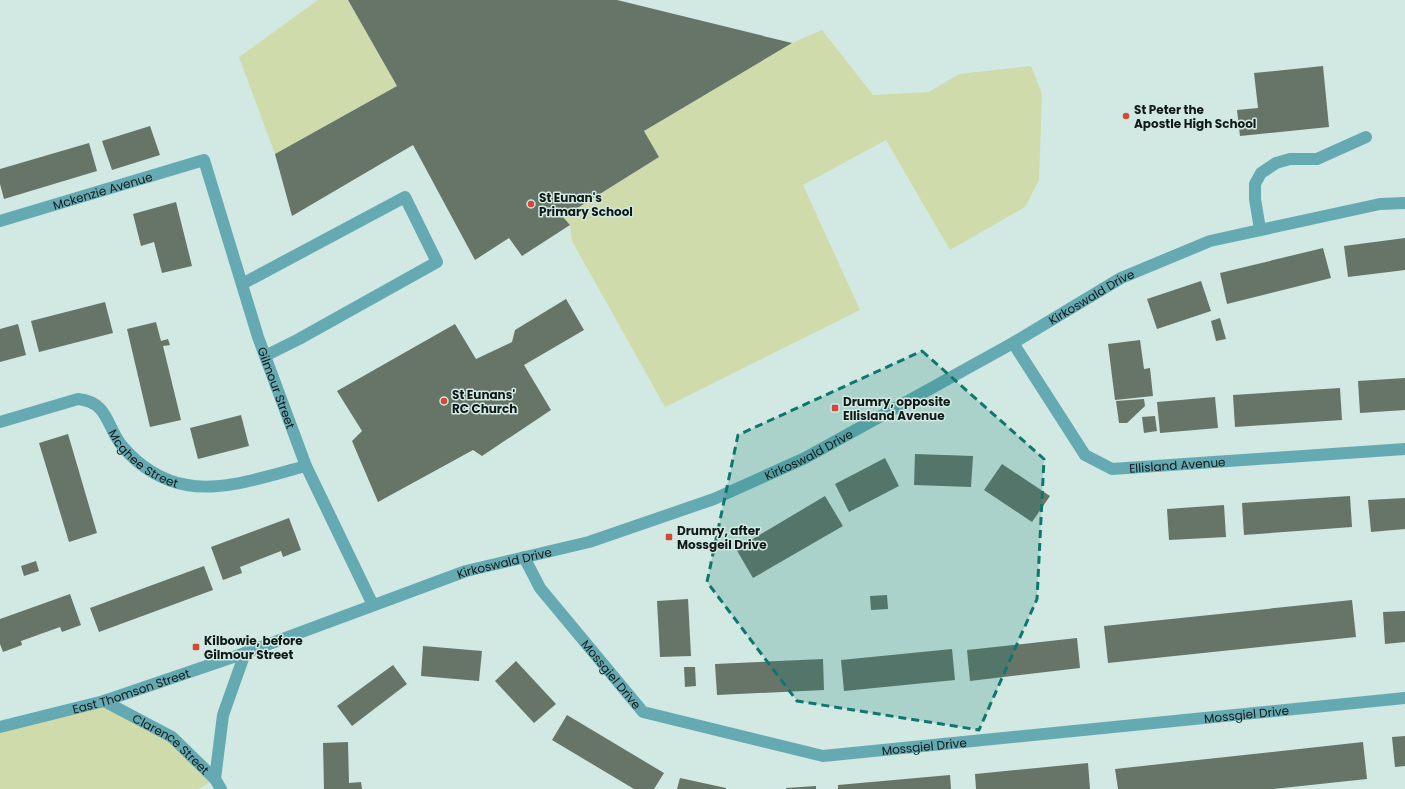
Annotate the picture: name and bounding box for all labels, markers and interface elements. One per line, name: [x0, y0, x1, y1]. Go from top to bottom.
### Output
place label: St Peter the Apostle High School: [1134, 101, 1256, 132]
marker: St Peter the Apostle High School: [1121, 111, 1131, 121]
street label: Mckenzie Avenue: [51, 167, 154, 213]
place label: St Eunan's Primary School: [539, 189, 633, 220]
marker: St Eunan's Primary School: [526, 199, 536, 209]
street label: Kirkoswald Drive: [1045, 265, 1137, 328]
street label: Gilmour Street: [254, 344, 300, 431]
place label: St Eunans' RC Church: [452, 386, 517, 417]
place label: Drumry, opposite Ellisland Avenue: [843, 393, 951, 424]
marker: St Eunans' RC Church: [439, 396, 449, 406]
marker: Drumry, opposite Ellisland Avenue: [830, 403, 840, 413]
street label: Kirkoswald Drive: [762, 425, 856, 484]
street label: Mcghee Street: [105, 426, 180, 491]
street label: Ellisland Avenue: [1129, 453, 1226, 476]
place label: Drumry, after Mossgeil Drive: [677, 522, 767, 553]
marker: Drumry, after Mossgeil Drive: [664, 532, 674, 542]
street label: Kirkoswald Drive: [454, 543, 553, 582]
place label: Kilbowie, before Gilmour Street: [204, 632, 303, 663]
street label: Mossgiel Drive: [578, 636, 645, 713]
marker: Kilbowie, before Gilmour Street: [191, 642, 201, 652]
street label: East Thomson Street: [70, 664, 192, 717]
street label: Mossgiel Drive: [1203, 701, 1290, 726]
street label: Clarence Street: [130, 709, 213, 778]
street label: Mossgiel Drive: [881, 733, 967, 759]

